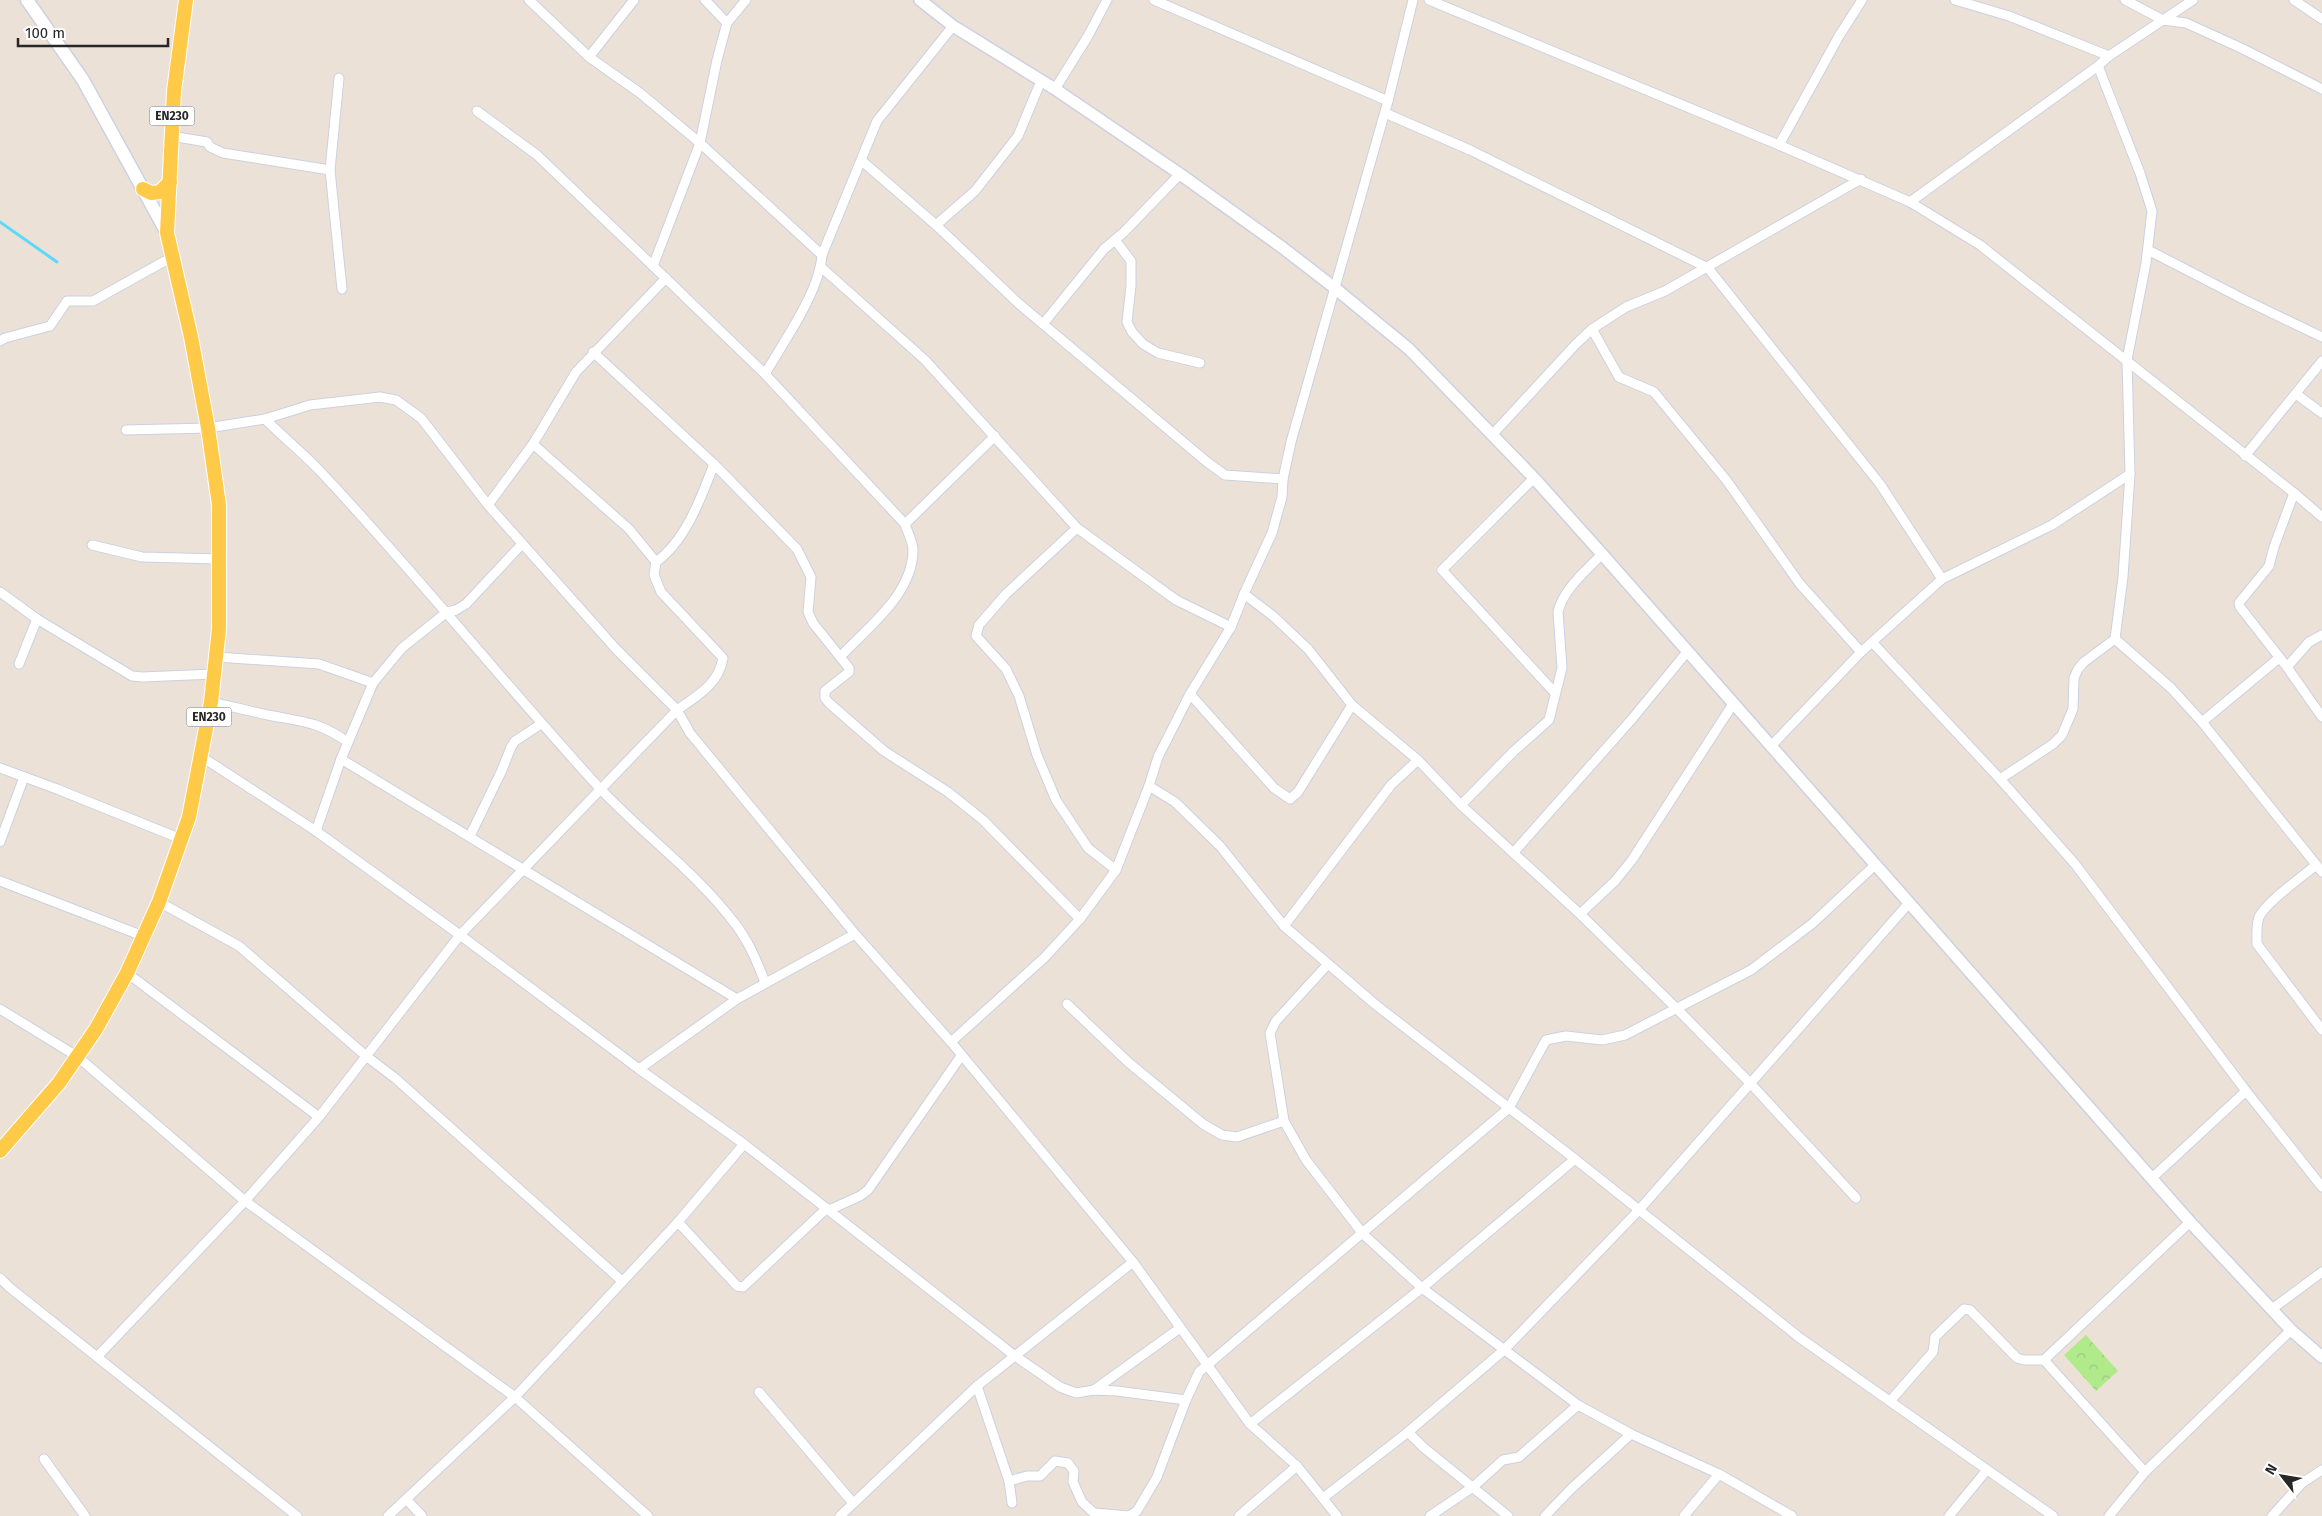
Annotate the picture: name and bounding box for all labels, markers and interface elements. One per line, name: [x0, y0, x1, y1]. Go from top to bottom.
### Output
scale bar: [18, 15, 168, 47]
text: 100 m: [25, 24, 65, 42]
road number: EN230: [150, 106, 194, 125]
road number: EN230: [186, 708, 232, 726]
north arrow: [2257, 1451, 2307, 1501]
text: N: [2262, 1461, 2281, 1478]

